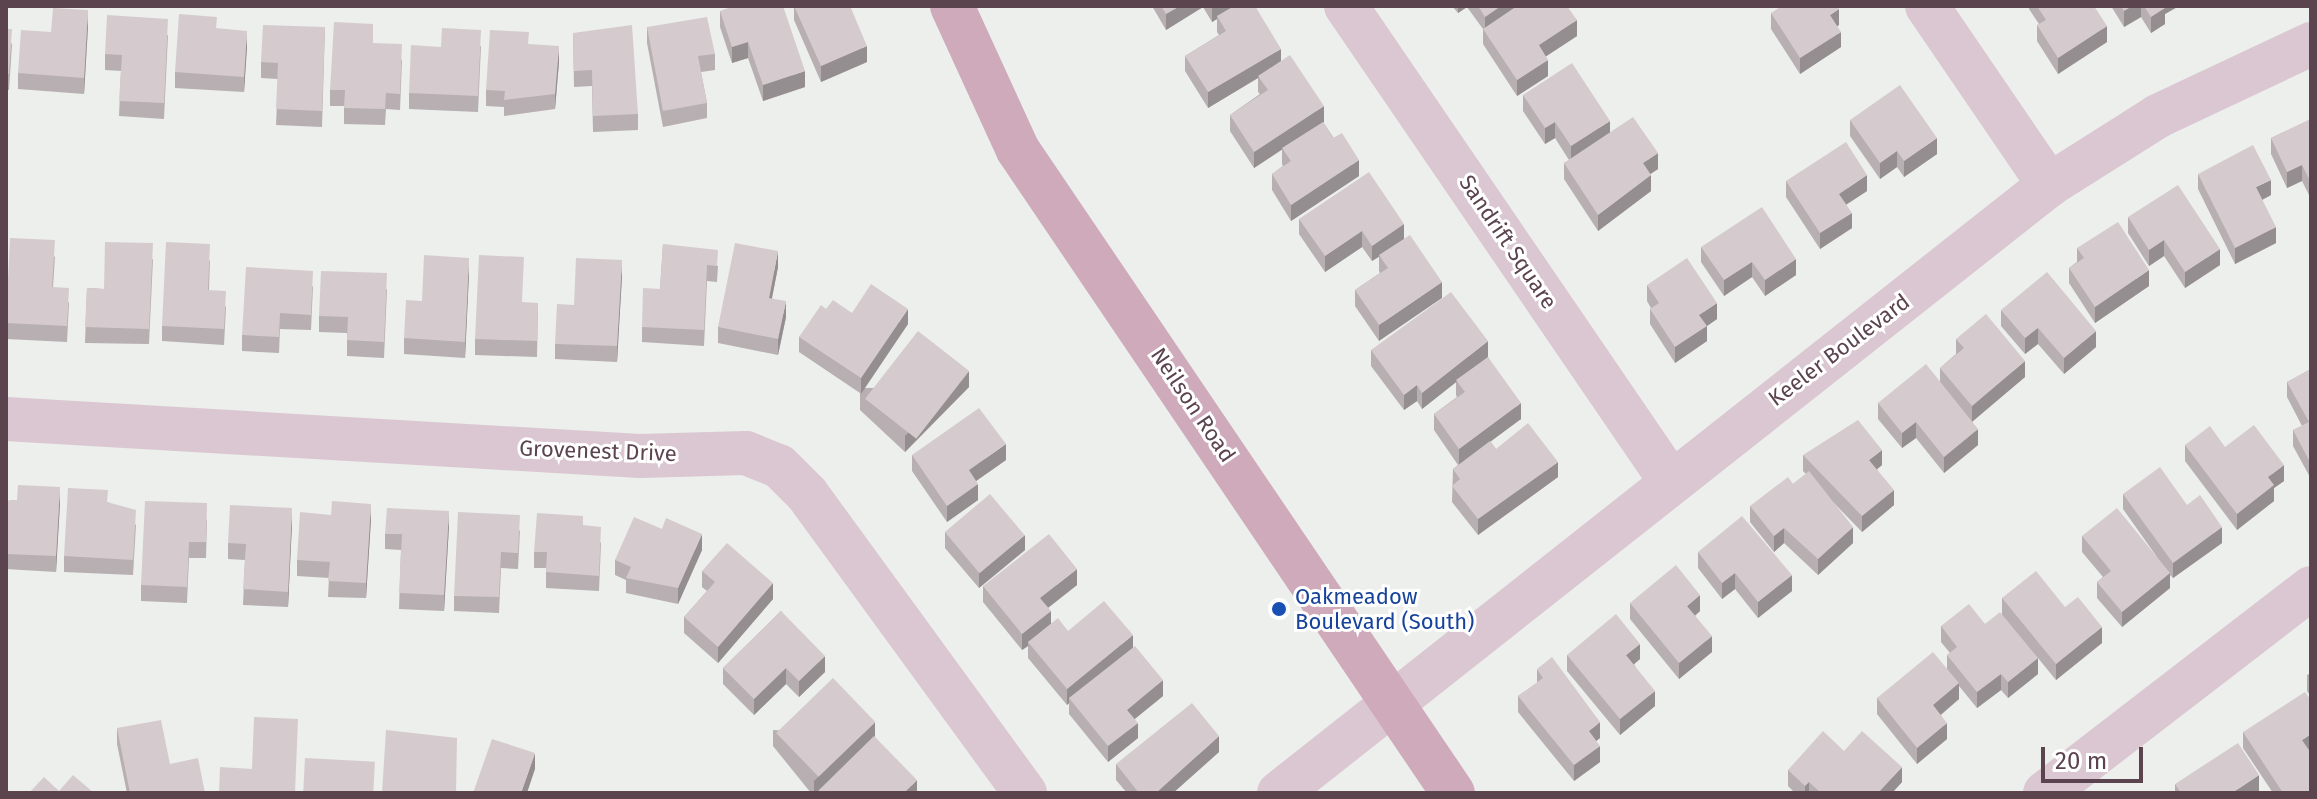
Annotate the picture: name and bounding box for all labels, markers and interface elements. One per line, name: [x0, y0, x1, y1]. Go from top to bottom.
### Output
street label: Sandrift Square: [1454, 170, 1562, 314]
street label: Keeler Boulevard: [1763, 288, 1915, 412]
street label: Neilson Road: [1145, 343, 1241, 467]
street label: Grovenest Drive: [519, 435, 677, 467]
place label: Oakmeadow Boulevard (South): [1295, 583, 1474, 634]
marker: Oakmeadow Boulevard (South): [1270, 600, 1288, 618]
scale bar: [2045, 731, 2147, 781]
text: 20 m: [2055, 747, 2107, 775]

